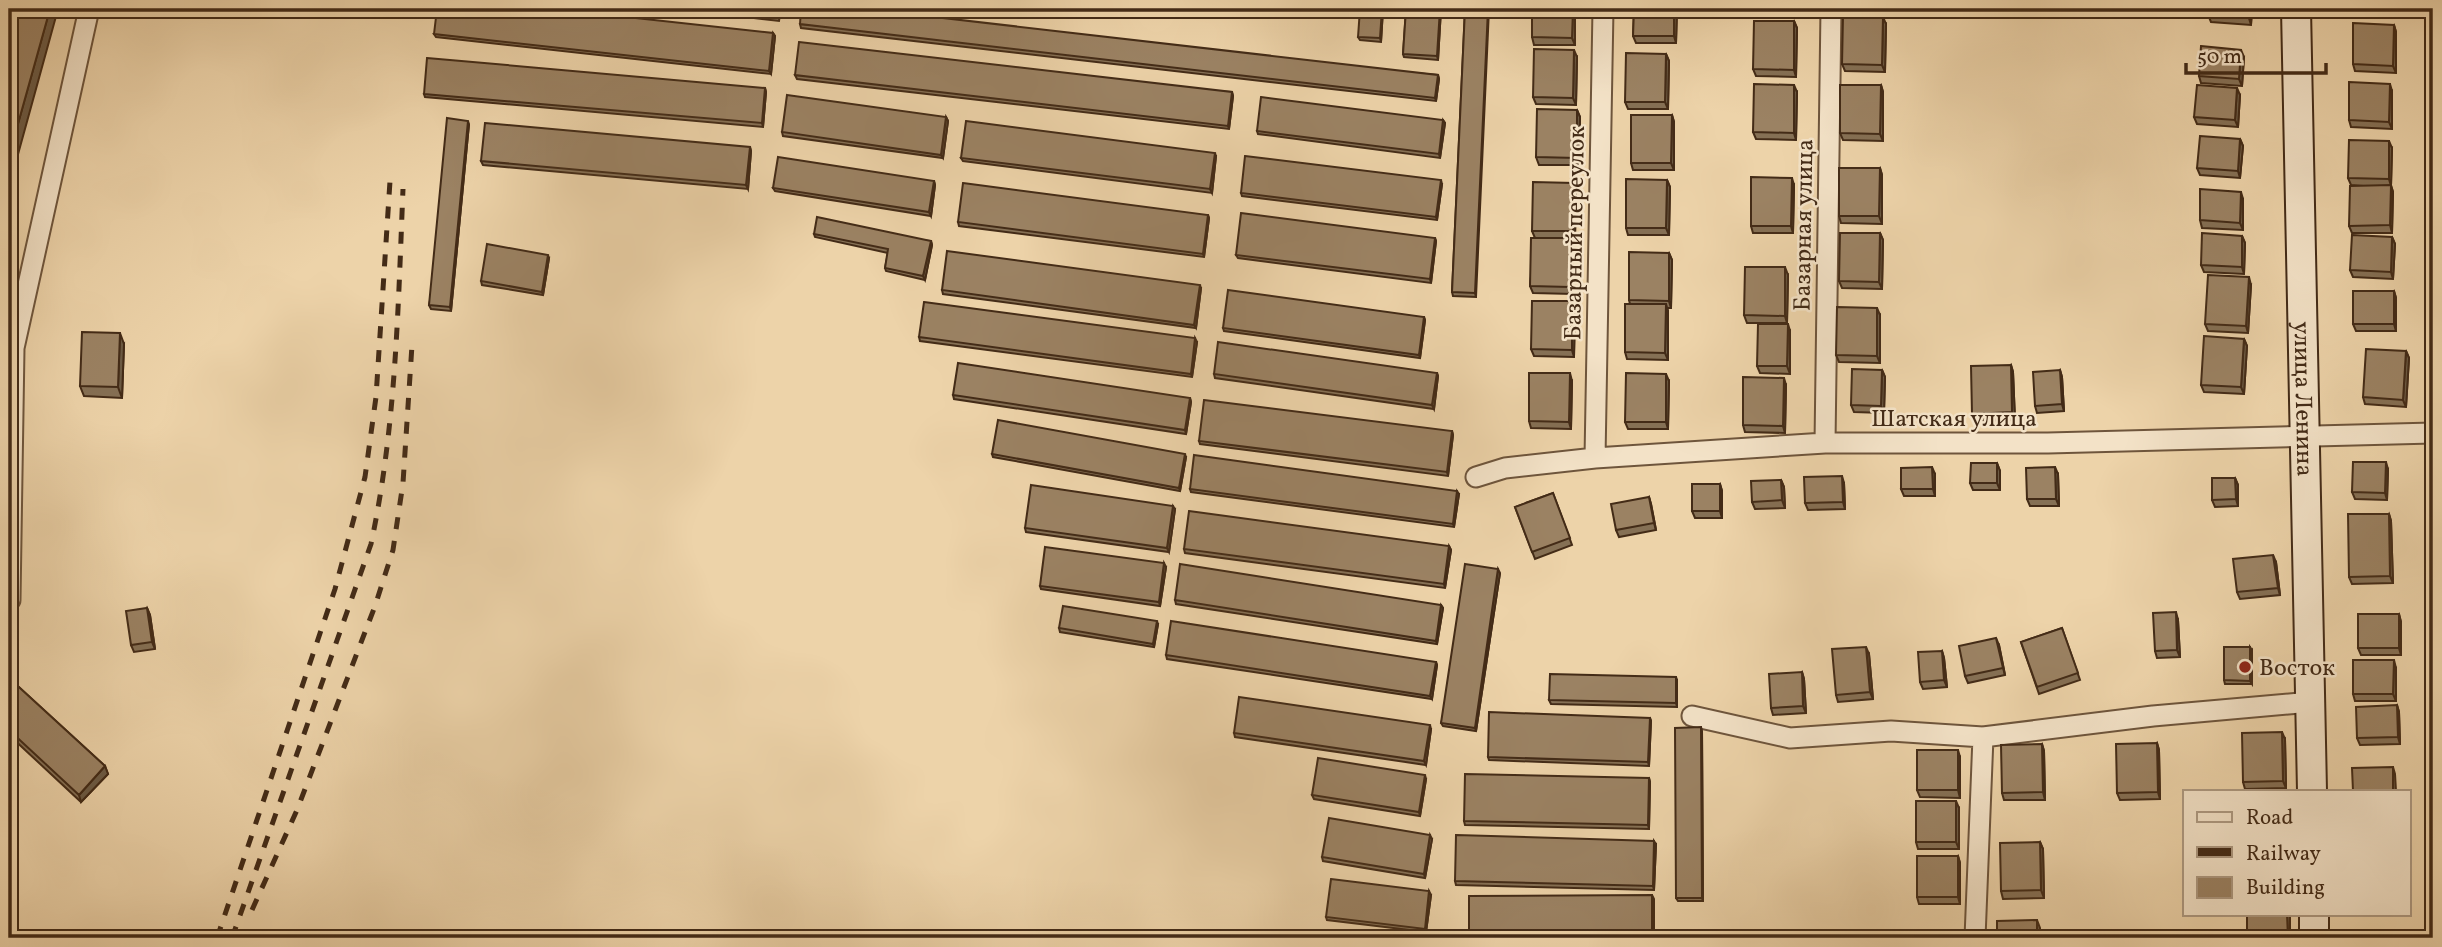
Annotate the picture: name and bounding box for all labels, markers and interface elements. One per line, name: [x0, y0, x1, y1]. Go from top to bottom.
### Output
scale bar: [2186, 32, 2326, 76]
text: 50 m: [2197, 43, 2242, 72]
street label: Базарный переулок: [1557, 125, 1595, 340]
street label: Базарная улица: [1787, 139, 1823, 311]
street label: улица Ленина: [2283, 321, 2321, 477]
street label: Шатская улица: [1871, 403, 2037, 437]
place label: Восток: [2259, 652, 2335, 686]
marker: Восток: [2237, 659, 2253, 675]
legend: [2183, 790, 2410, 916]
text: Road: [2246, 804, 2293, 833]
text: Railway: [2246, 840, 2322, 869]
text: Building: [2246, 874, 2325, 903]

